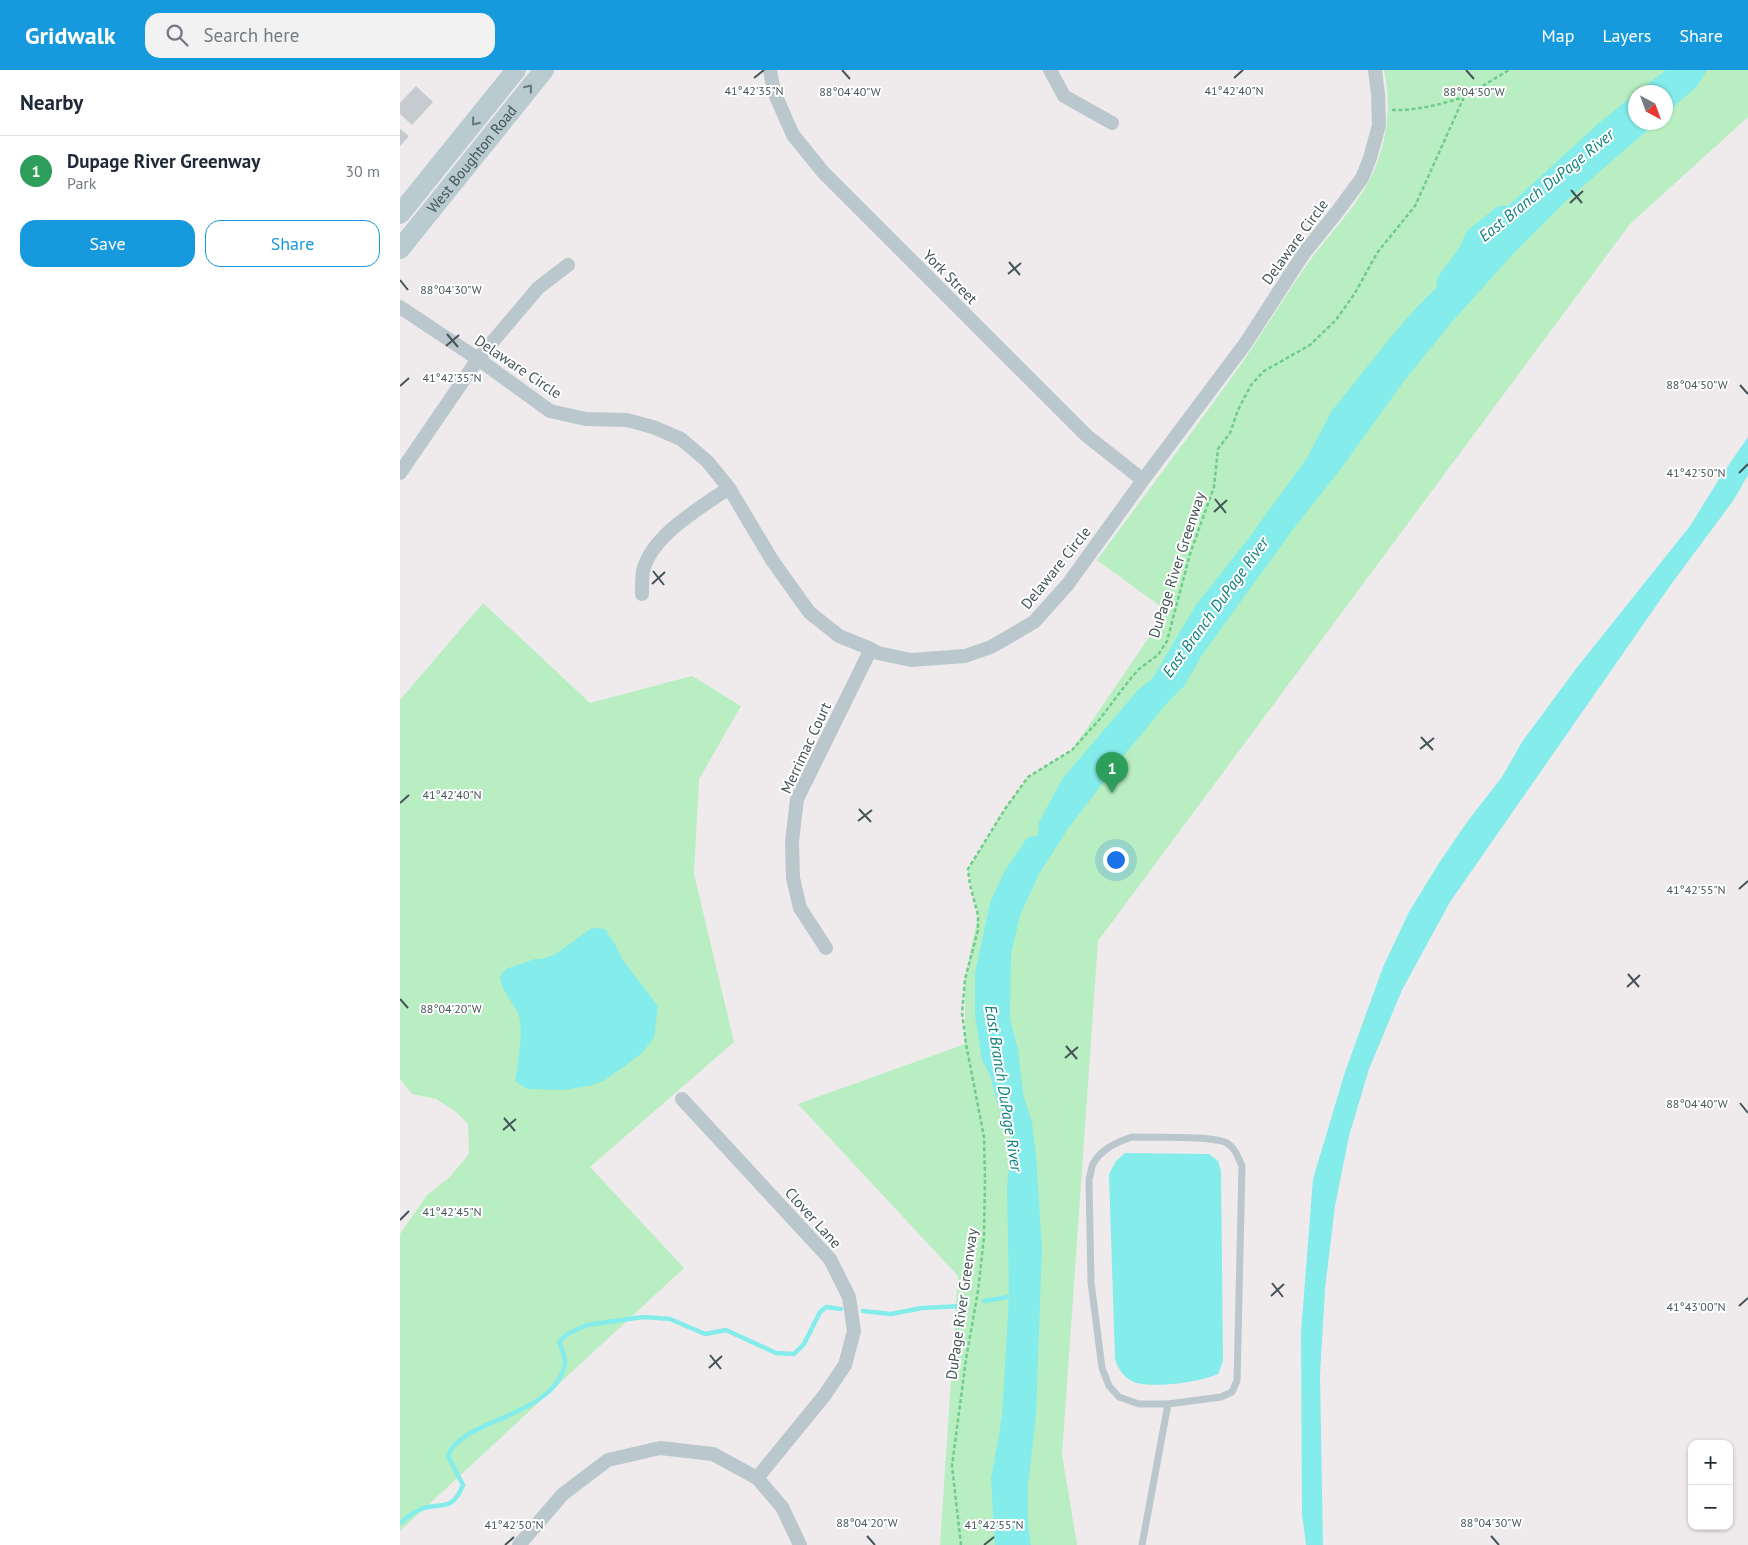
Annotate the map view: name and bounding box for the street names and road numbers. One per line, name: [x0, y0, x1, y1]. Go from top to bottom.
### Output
street label: West Boughton Road: [423, 101, 521, 217]
street label: Delaware Circle: [1257, 195, 1332, 288]
street label: York Street: [919, 245, 982, 308]
street label: Delaware Circle: [471, 330, 565, 403]
street label: DuPage River Greenway: [1144, 489, 1209, 640]
street label: Delaware Circle: [1016, 522, 1095, 613]
street label: Merrimac Court: [776, 699, 835, 796]
street label: Clover Lane: [781, 1183, 846, 1252]
street label: DuPage River Greenway: [941, 1227, 982, 1381]

